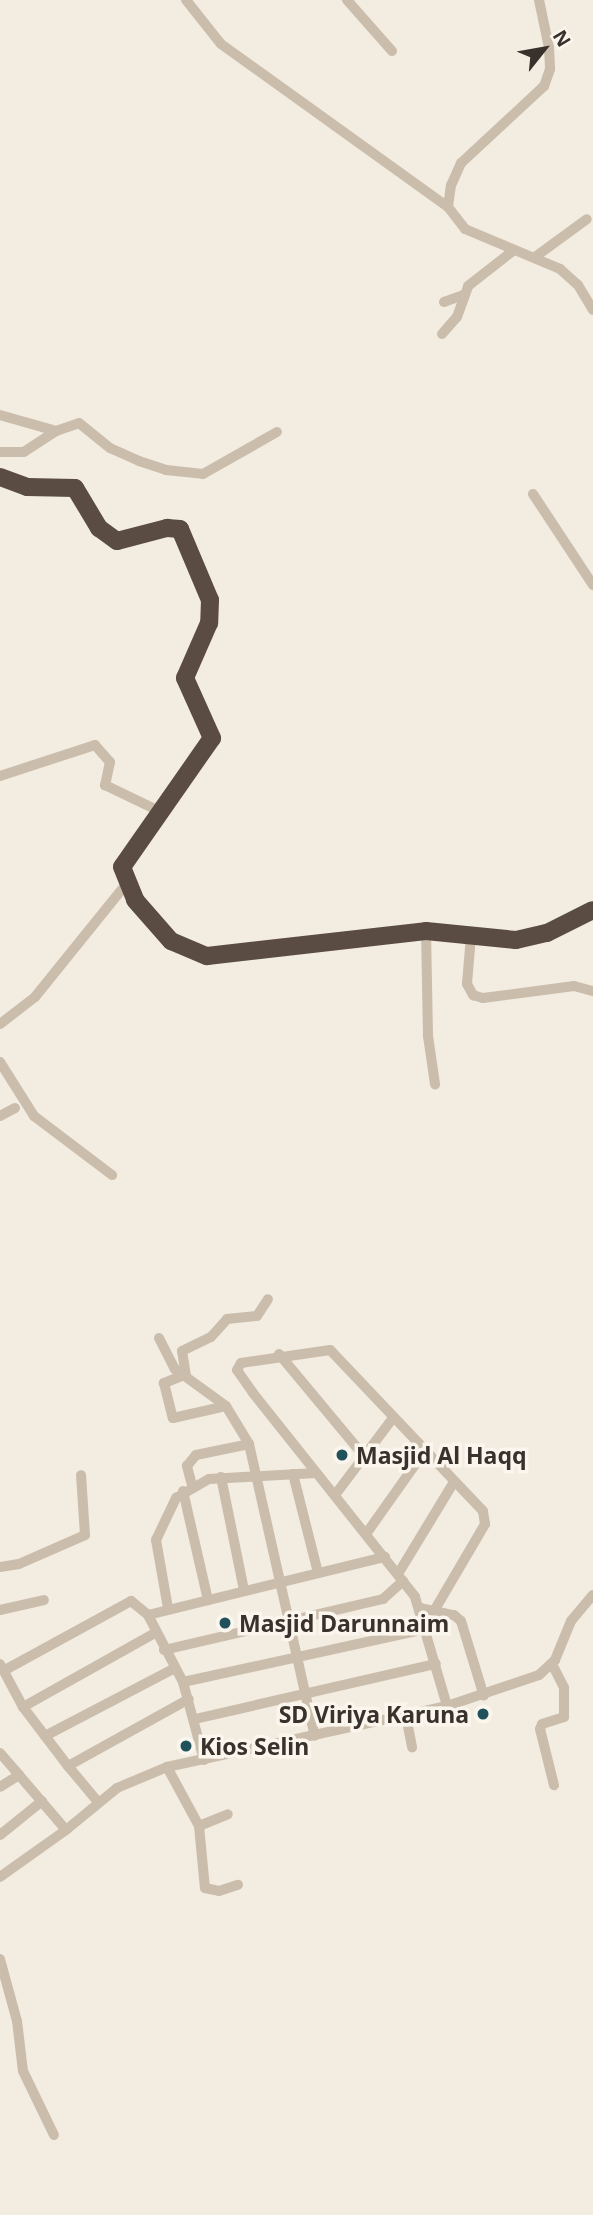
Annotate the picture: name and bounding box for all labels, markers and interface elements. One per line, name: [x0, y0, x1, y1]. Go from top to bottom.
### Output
north arrow: [509, 14, 579, 84]
text: N: [547, 25, 577, 51]
place label: Masjid Al Haqq: [356, 1441, 526, 1469]
marker: Masjid Al Haqq: [334, 1447, 350, 1463]
place label: Masjid Darunnaim: [239, 1609, 449, 1637]
marker: Masjid Darunnaim: [217, 1615, 233, 1631]
place label: SD Viriya Karuna: [279, 1700, 469, 1728]
marker: SD Viriya Karuna: [475, 1706, 491, 1722]
place label: Kios Selin: [200, 1732, 309, 1760]
marker: Kios Selin: [178, 1738, 194, 1754]

